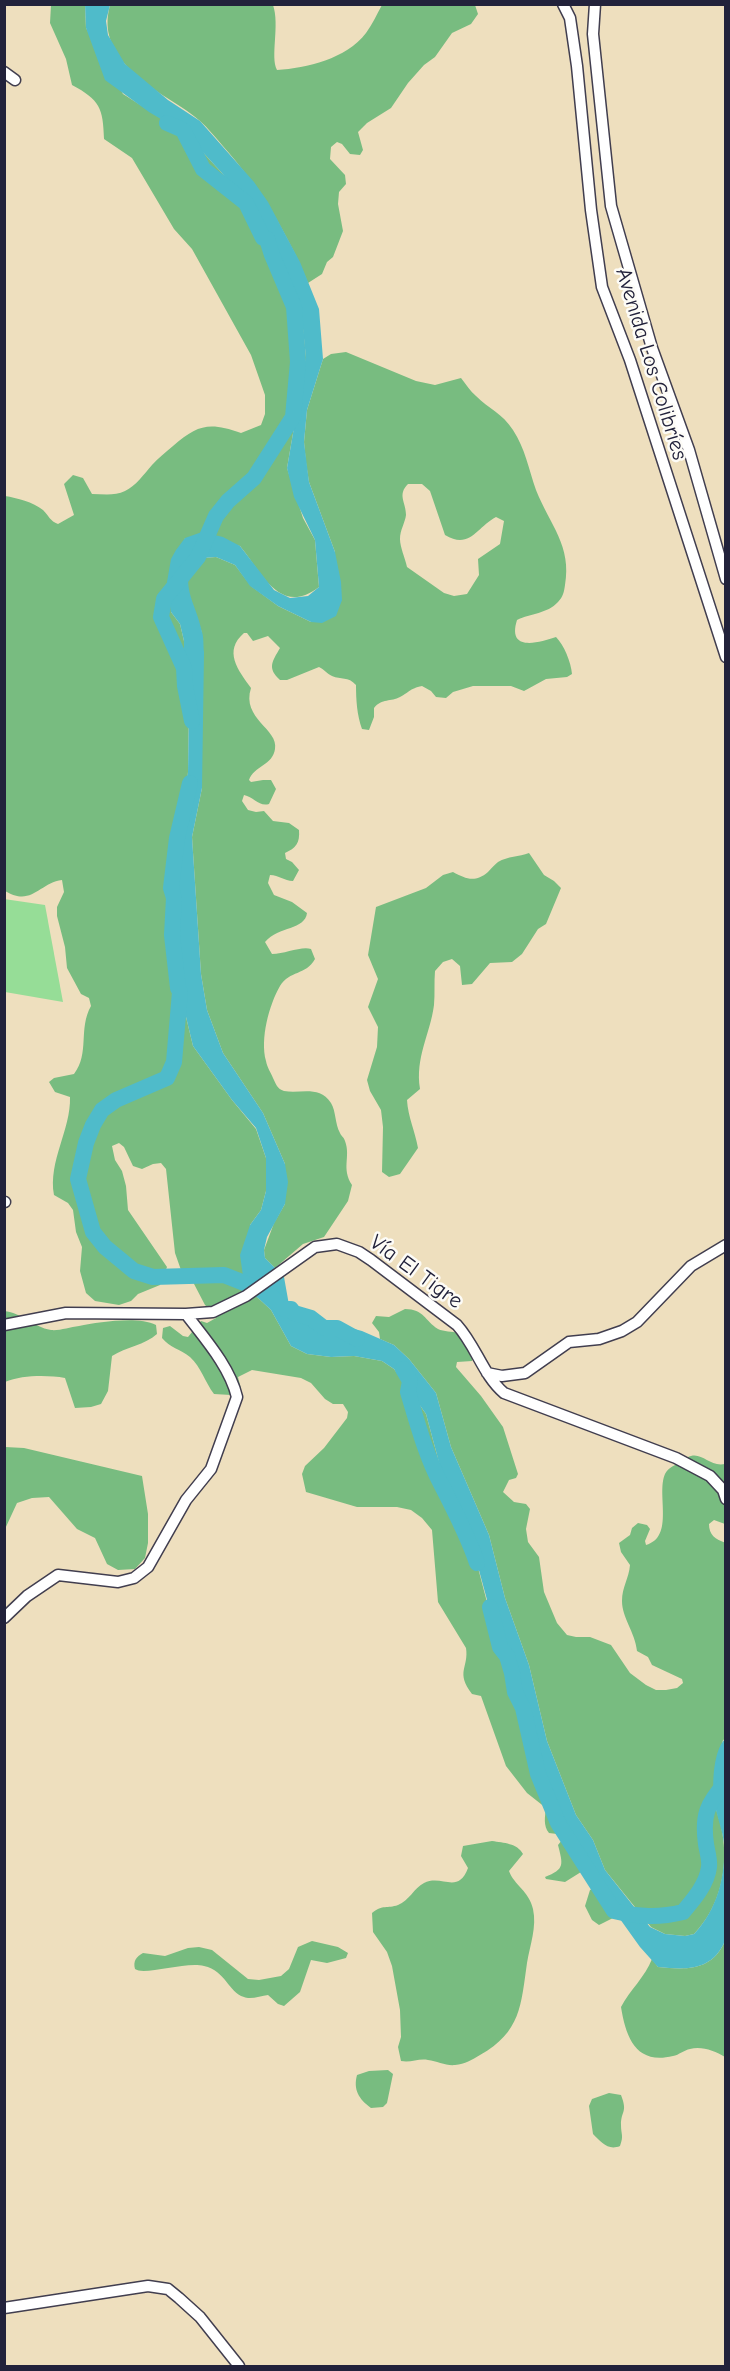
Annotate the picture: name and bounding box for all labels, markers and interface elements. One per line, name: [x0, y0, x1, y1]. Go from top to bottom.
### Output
street label: Avenida Los Colibríes: [609, 265, 693, 463]
street label: Vía El Tigre: [364, 1229, 468, 1315]

